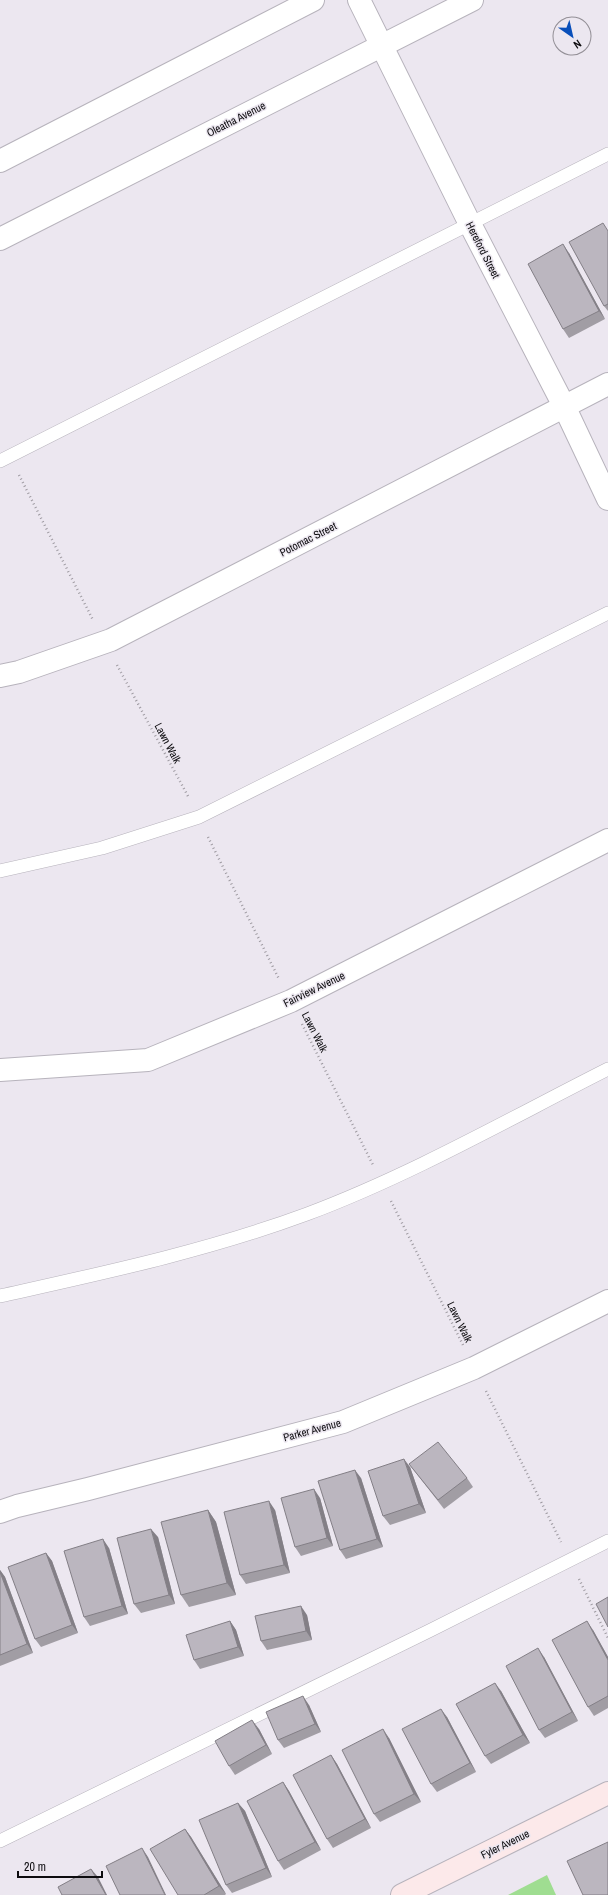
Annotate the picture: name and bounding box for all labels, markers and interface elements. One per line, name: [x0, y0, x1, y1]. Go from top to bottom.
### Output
north arrow: [552, 16, 592, 56]
text: N: [571, 37, 584, 52]
street label: Oleatha Avenue: [204, 98, 268, 140]
street label: Hereford Street: [463, 219, 503, 281]
street label: Potomac Street: [277, 518, 339, 559]
street label: Lawn Walk: [152, 720, 185, 766]
street label: Fairview Avenue: [281, 968, 347, 1010]
street label: Lawn Walk: [299, 1009, 331, 1055]
street label: Lawn Walk: [444, 1299, 476, 1345]
street label: Parker Avenue: [282, 1416, 342, 1444]
street label: Fyler Avenue: [478, 1826, 532, 1862]
scale bar: [18, 1853, 102, 1879]
text: 20 m: [24, 1859, 46, 1875]

